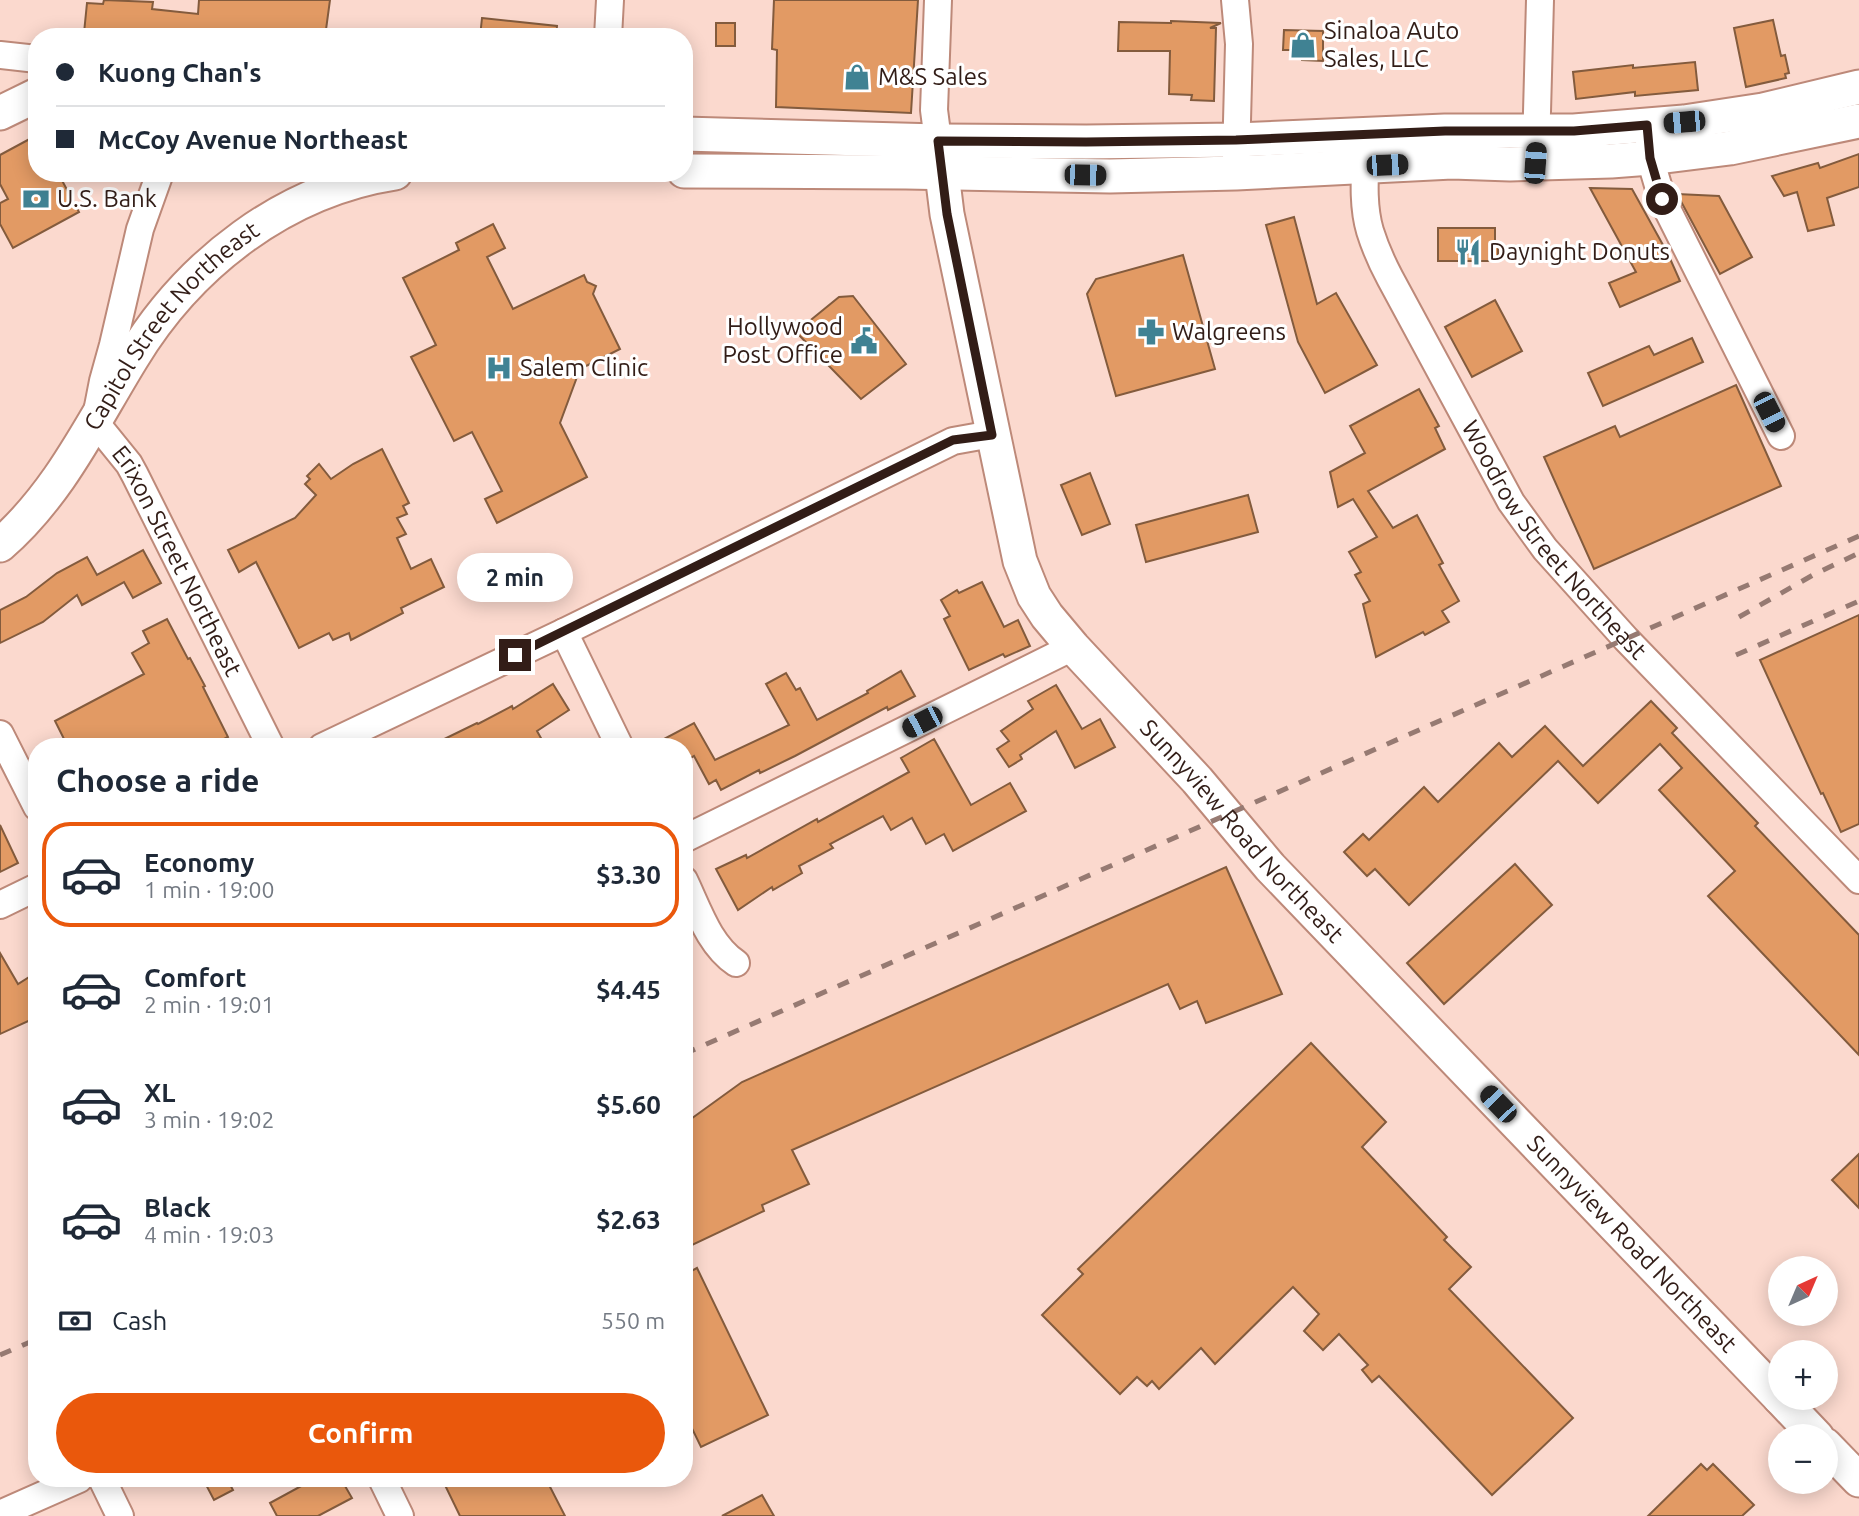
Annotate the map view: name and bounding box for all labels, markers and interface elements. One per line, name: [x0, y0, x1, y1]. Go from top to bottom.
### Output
place label: Sinaloa Auto Sales, LLC: [1324, 17, 1459, 72]
shop icon: Sinaloa Auto Sales, LLC: [1288, 30, 1318, 60]
text: Kuong Chan's: [98, 58, 262, 87]
shop icon: M&S Sales: [842, 62, 872, 92]
place label: M&S Sales: [878, 63, 988, 90]
car: [1663, 110, 1706, 134]
text: McCoy Avenue Northeast: [98, 125, 408, 154]
car: [1524, 141, 1547, 185]
car: [1366, 154, 1409, 176]
car: [1064, 164, 1107, 186]
route start: [1646, 183, 1678, 215]
bank icon: U.S. Bank: [21, 184, 51, 214]
place label: U.S. Bank: [57, 185, 157, 212]
street label: Capitol Street Northeast: [78, 216, 264, 435]
restaurant icon: Daynight Donuts: [1453, 237, 1483, 267]
place label: Daynight Donuts: [1489, 238, 1670, 265]
place label: Hollywood Post Office: [722, 313, 843, 368]
pharmacy icon: Walgreens: [1136, 317, 1166, 347]
place label: Walgreens: [1172, 318, 1286, 345]
public building icon: Hollywood Post Office: [849, 326, 879, 356]
hospital icon: Salem Clinic: [484, 353, 514, 383]
place label: Salem Clinic: [520, 354, 648, 381]
car: [1751, 389, 1788, 435]
street label: Woodrow Street Northeast: [1457, 416, 1652, 665]
street label: Erixon Street Northeast: [107, 440, 248, 681]
callout: 2 min: [457, 554, 573, 602]
text: 2 min: [486, 565, 544, 590]
route end: [499, 639, 531, 671]
car: [899, 703, 946, 741]
street label: Sunnyview Road Northeast: [1135, 714, 1349, 948]
text: Choose a ride: [56, 762, 259, 798]
icon: car: [60, 843, 123, 906]
text: Economy: [144, 848, 254, 877]
text: $3.30: [596, 860, 661, 889]
text: 1 min · 19:00: [144, 877, 275, 902]
icon: car: [60, 958, 123, 1021]
text: Comfort: [144, 963, 247, 992]
text: $4.45: [596, 975, 661, 1004]
text: 2 min · 19:01: [144, 992, 275, 1017]
icon: car: [60, 1073, 123, 1136]
text: XL: [144, 1078, 175, 1107]
car: [1476, 1082, 1521, 1126]
text: $5.60: [596, 1090, 661, 1119]
text: 3 min · 19:02: [144, 1107, 275, 1132]
street label: Sunnyview Road Northeast: [1522, 1129, 1743, 1358]
icon: car: [60, 1188, 123, 1251]
text: Black: [144, 1193, 211, 1222]
text: $2.63: [596, 1205, 661, 1234]
text: 4 min · 19:03: [144, 1222, 275, 1247]
north arrow: [1768, 1256, 1838, 1326]
map controls: [1768, 1256, 1838, 1494]
icon: cash: [56, 1302, 94, 1340]
text: Cash: [112, 1306, 167, 1335]
text: 550 m: [601, 1308, 665, 1333]
button: +: [1768, 1340, 1838, 1410]
button: Confirm: [56, 1393, 665, 1473]
button: −: [1768, 1424, 1838, 1494]

